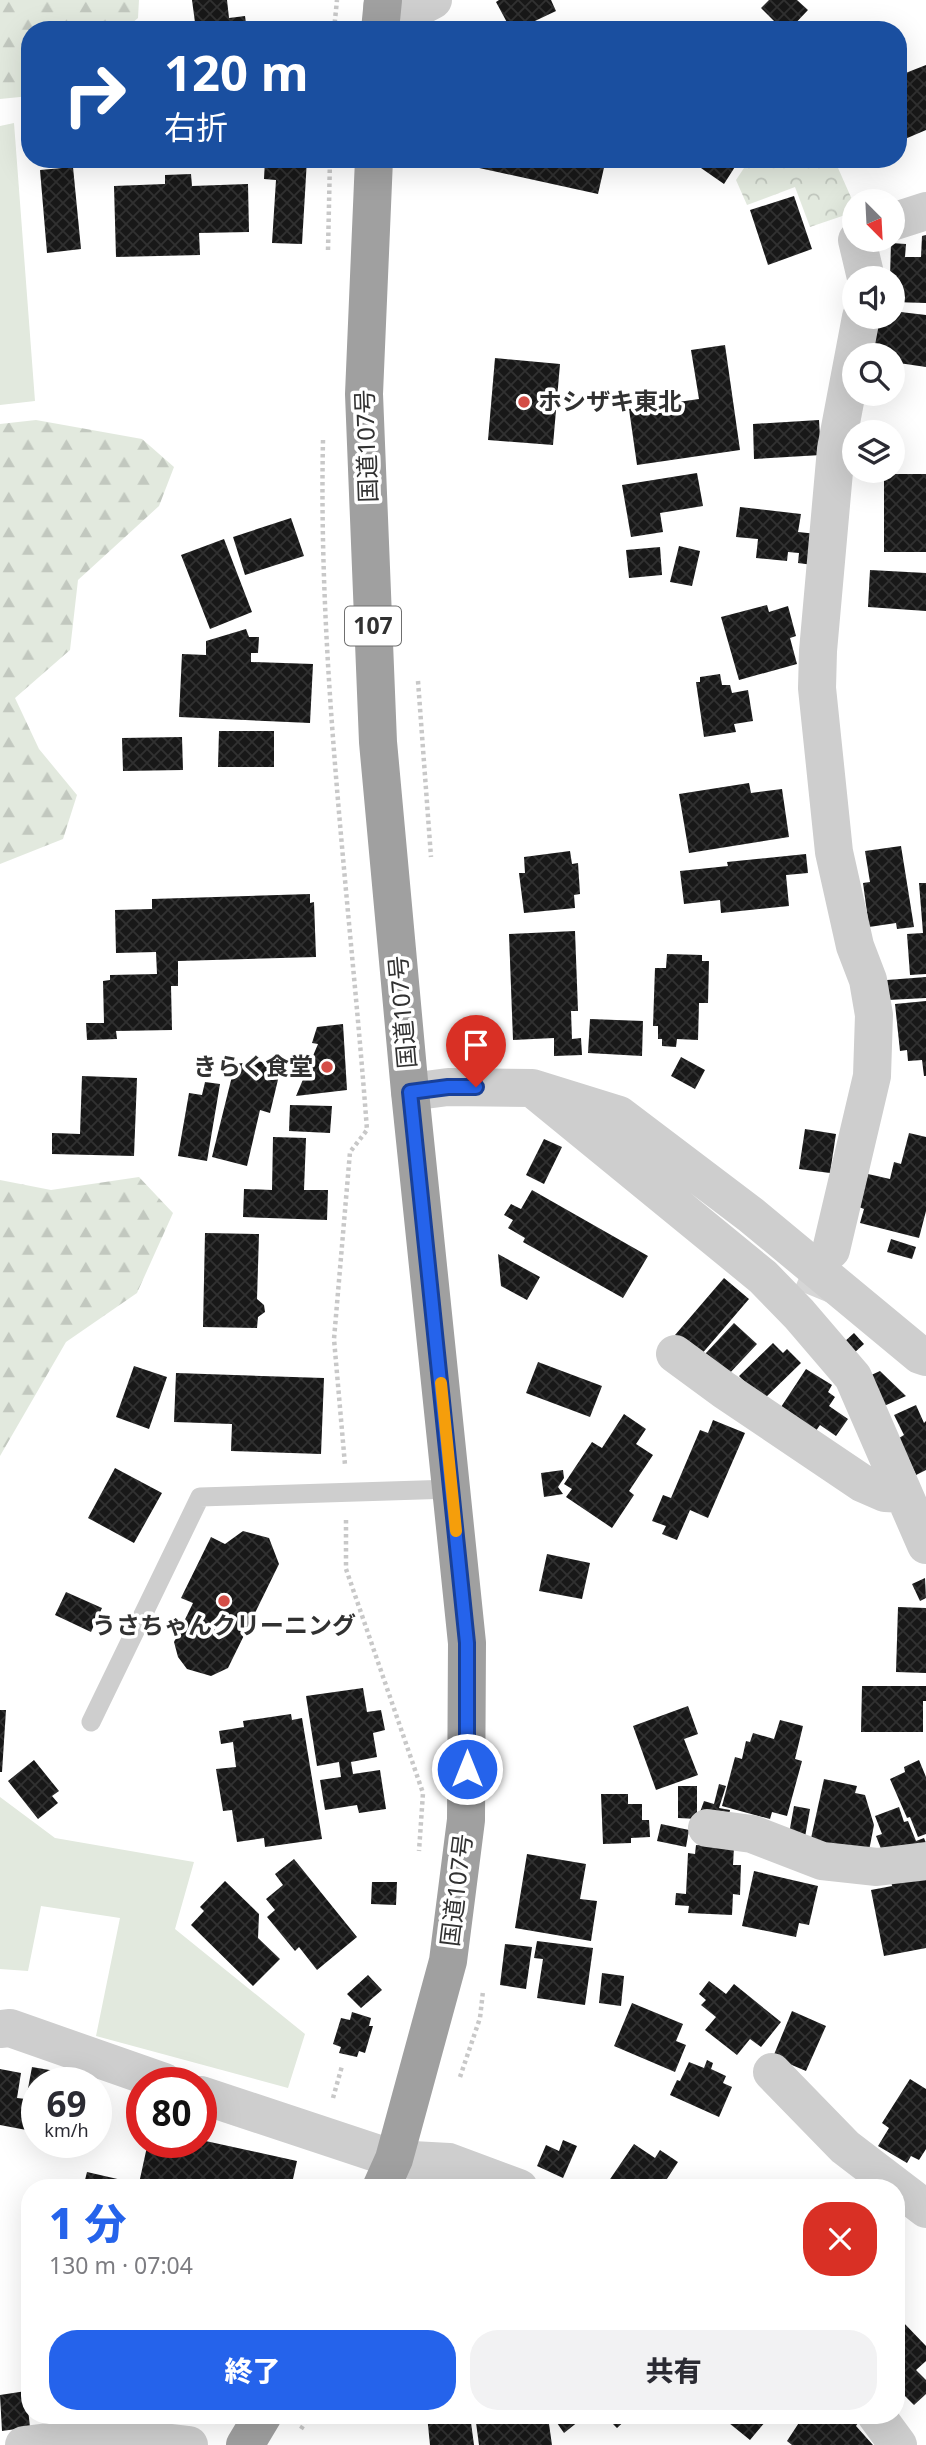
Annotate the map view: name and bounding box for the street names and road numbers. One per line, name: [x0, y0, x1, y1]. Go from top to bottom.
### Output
street label: 国道107号: [347, 389, 384, 503]
road number: 107: [345, 606, 401, 646]
street label: 国道107号: [380, 954, 423, 1070]
street label: 国道107号: [432, 1832, 479, 1948]

